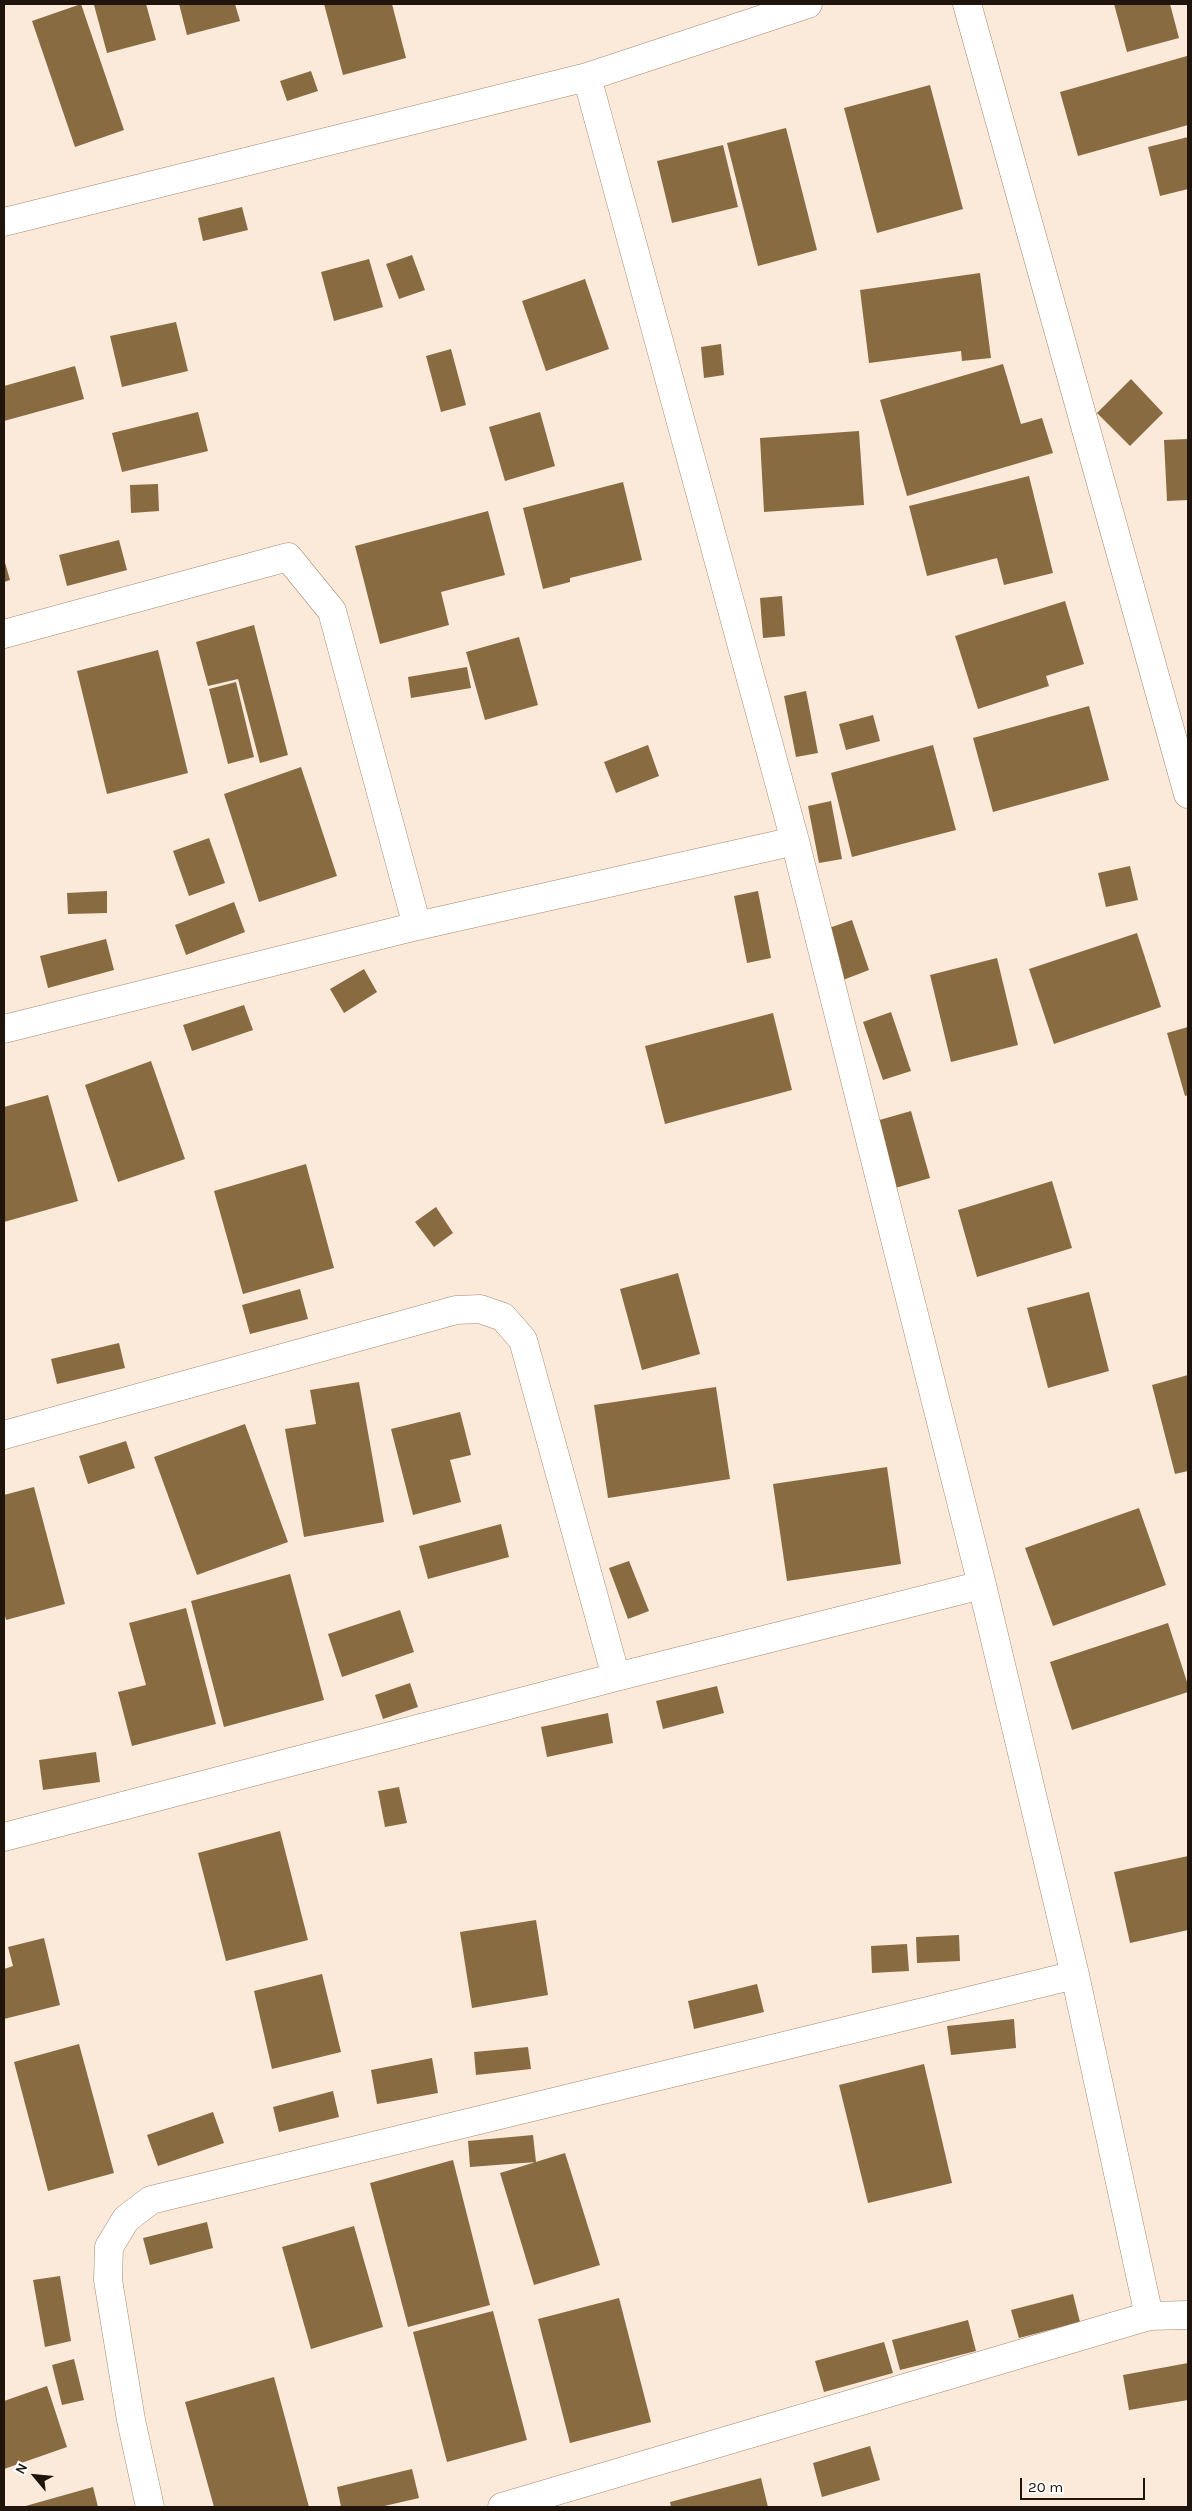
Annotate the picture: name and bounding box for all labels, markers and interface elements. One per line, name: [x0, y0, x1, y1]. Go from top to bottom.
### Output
north arrow: [10, 2451, 60, 2501]
text: N: [11, 2460, 31, 2477]
scale bar: [1022, 2468, 1147, 2500]
text: 20 m: [1028, 2478, 1063, 2496]

